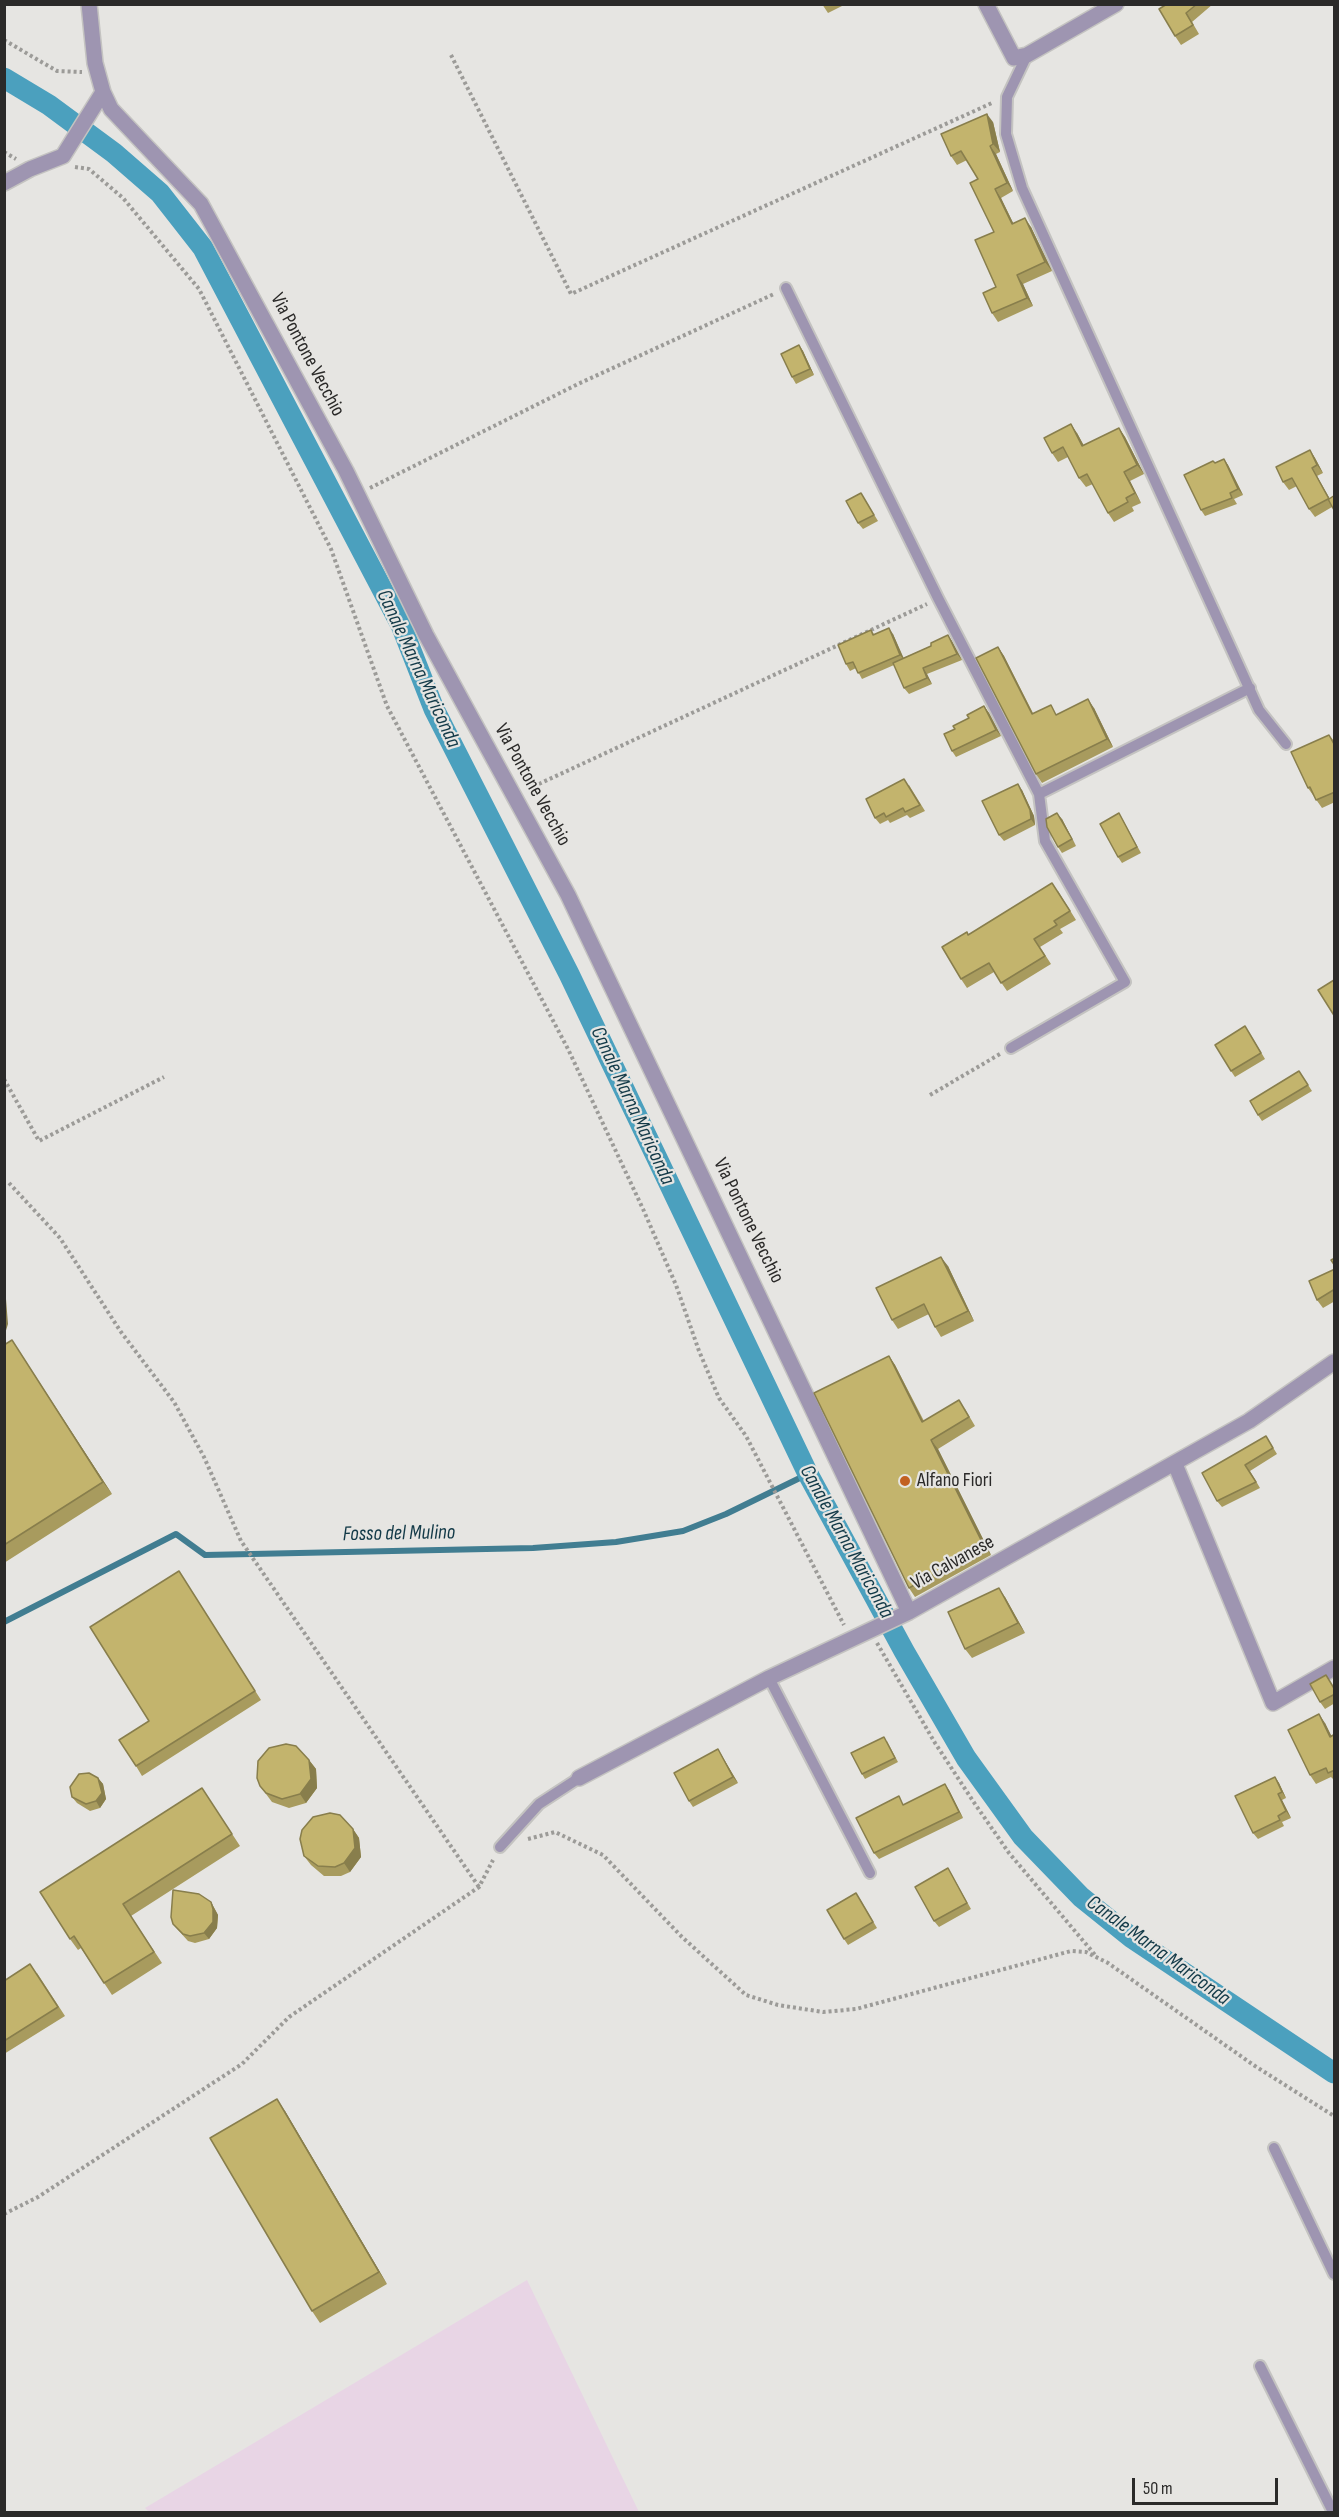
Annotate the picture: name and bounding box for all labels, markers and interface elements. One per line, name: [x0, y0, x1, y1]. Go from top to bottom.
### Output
street label: Via Pontone Vecchio: [264, 289, 350, 421]
water label: Canale Marna Mariconda: [370, 586, 466, 752]
street label: Via Pontone Vecchio: [489, 720, 575, 850]
water label: Canale Marna Mariconda: [584, 1023, 680, 1189]
street label: Via Pontone Vecchio: [707, 1155, 789, 1287]
water label: Canale Marna Mariconda: [793, 1461, 899, 1623]
place label: Alfano Fiori: [917, 1469, 992, 1493]
marker: Alfano Fiori: [898, 1474, 912, 1488]
water label: Fosso del Mulino: [342, 1520, 456, 1548]
street label: Via Calvanese: [907, 1530, 999, 1596]
water label: Canale Marna Mariconda: [1081, 1890, 1235, 2012]
scale bar: [1135, 2466, 1280, 2504]
text: 50 m: [1143, 2478, 1173, 2499]

